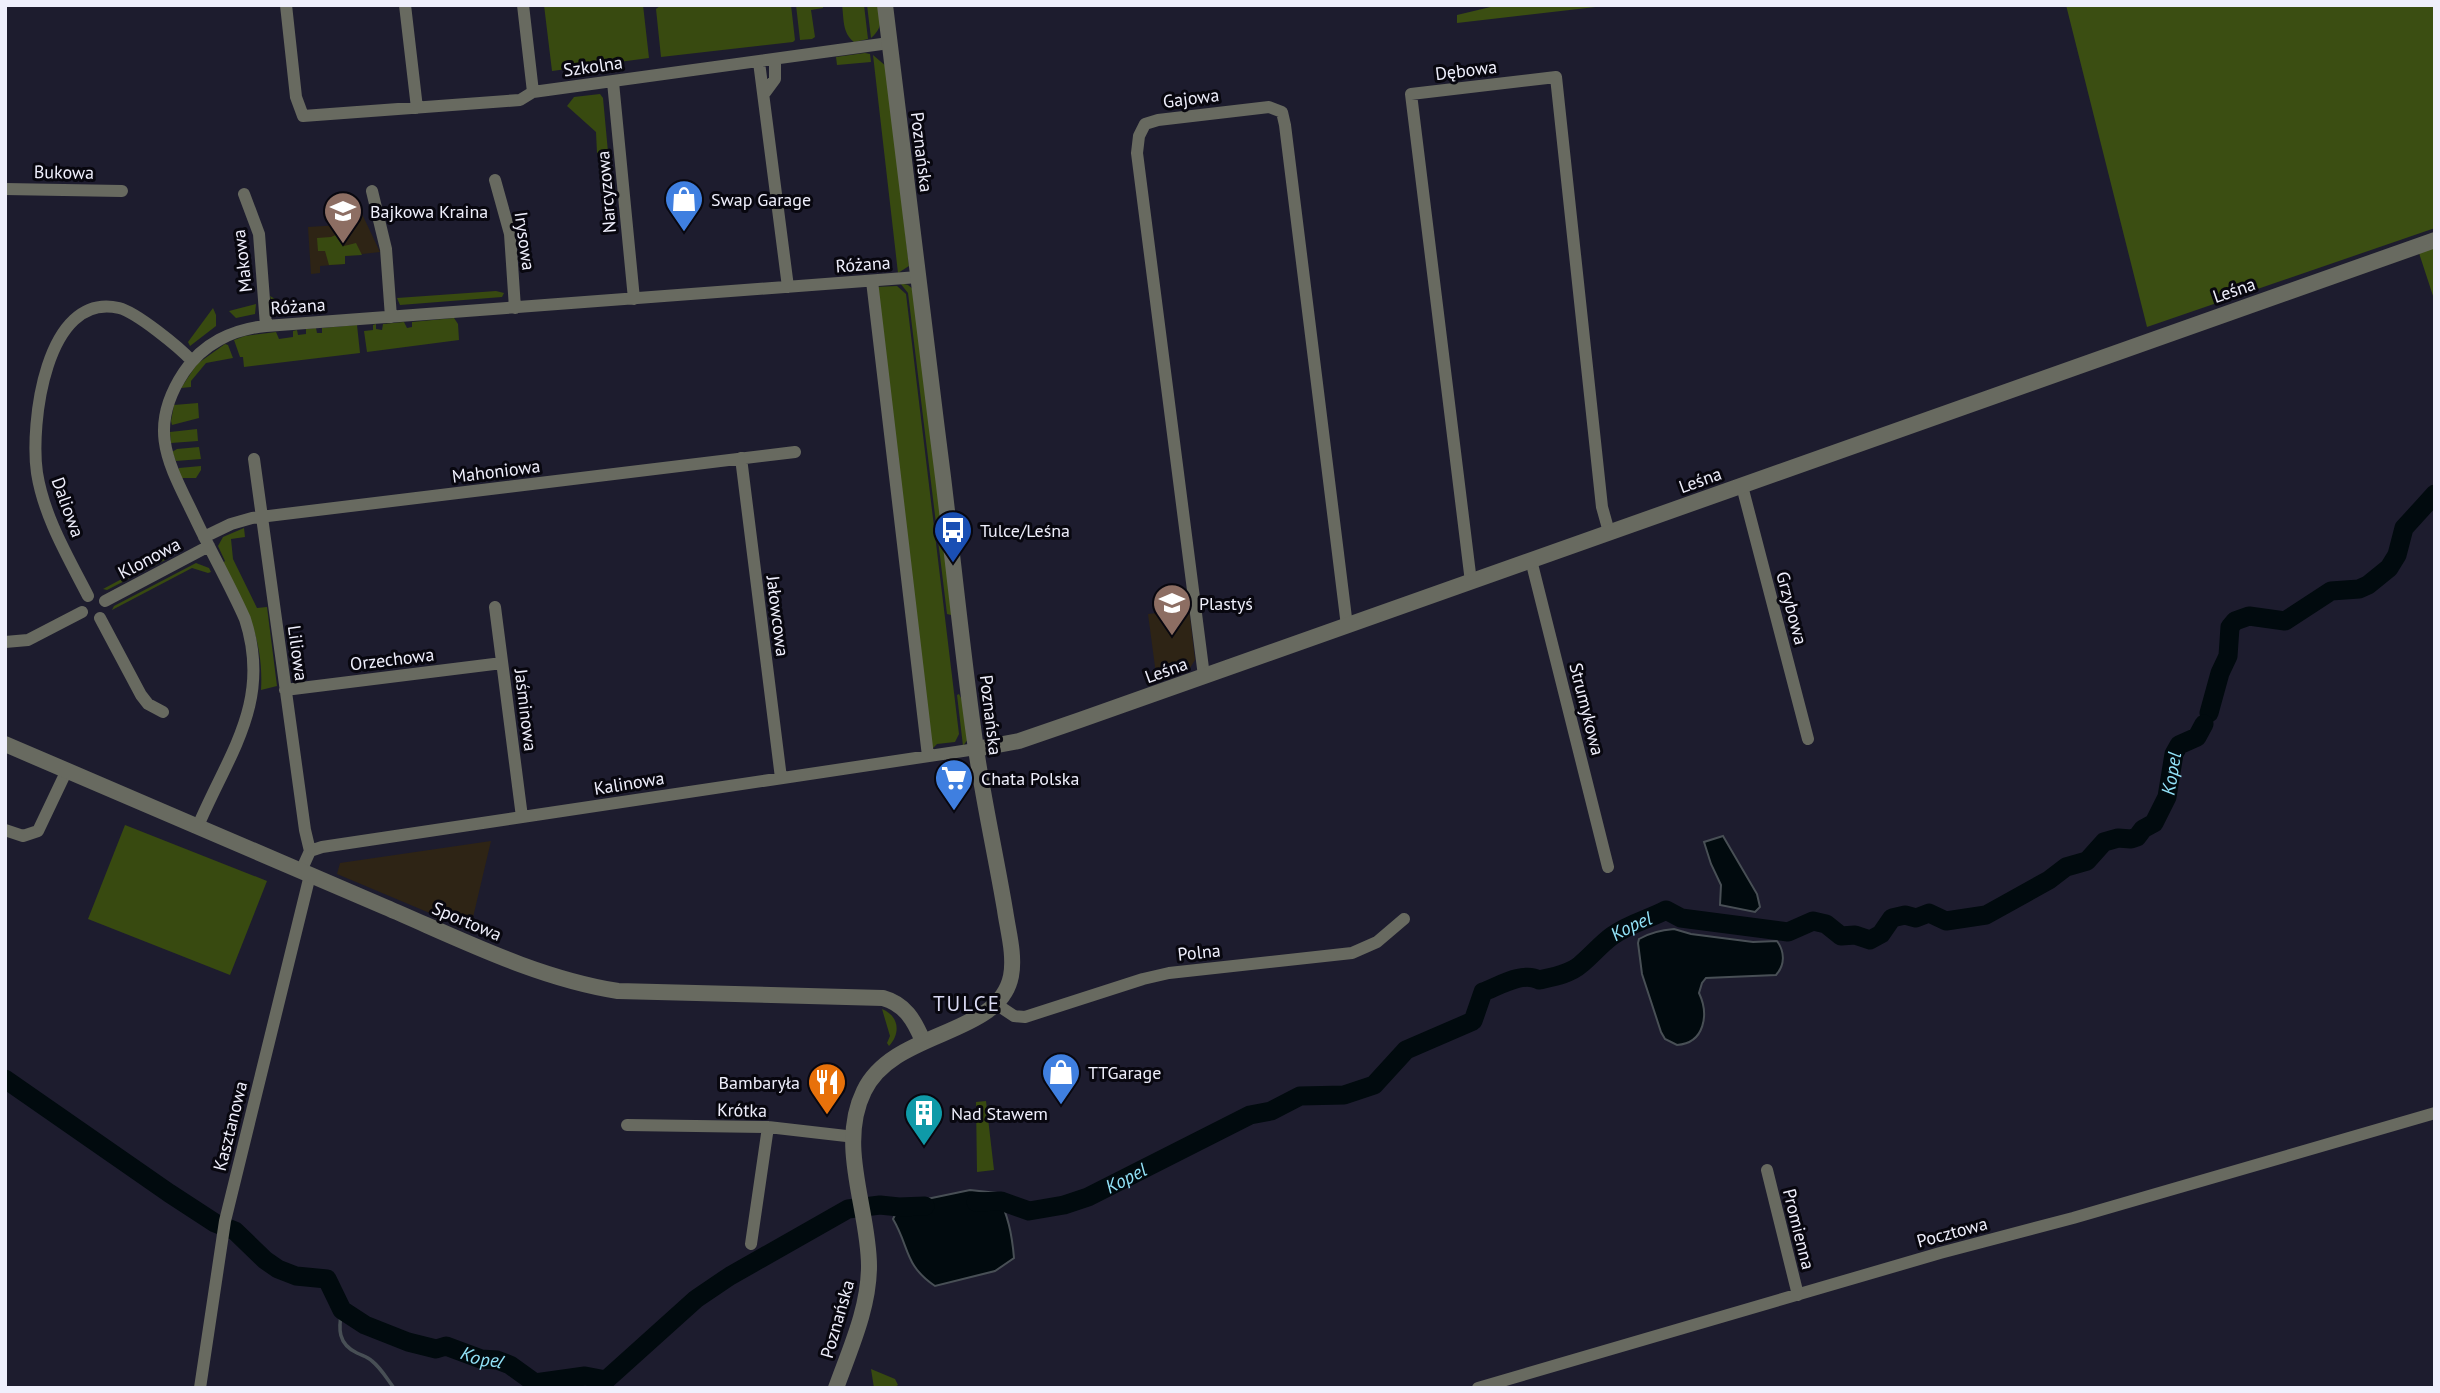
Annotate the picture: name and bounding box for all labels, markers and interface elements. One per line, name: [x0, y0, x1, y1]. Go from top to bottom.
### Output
street label: Szkolna: [562, 50, 624, 82]
street label: Dębowa: [1434, 55, 1498, 85]
street label: Gajowa: [1162, 83, 1220, 113]
street label: Poznańska: [906, 111, 938, 193]
street label: Narcyzowa: [591, 150, 621, 234]
street label: Bukowa: [34, 160, 94, 184]
shop icon: Swap Garage: [663, 178, 705, 233]
place label: Swap Garage: [711, 188, 811, 211]
school or university icon: Bajkowa Kraina: [322, 190, 364, 245]
place label: Bajkowa Kraina: [370, 200, 488, 223]
street label: Irysowa: [510, 210, 540, 272]
street label: Makowa: [227, 228, 257, 294]
street label: Różana: [835, 251, 891, 277]
street label: Leśna: [2210, 272, 2258, 308]
street label: Różana: [270, 293, 326, 319]
street label: Mahoniowa: [450, 454, 542, 488]
street label: Leśna: [1676, 462, 1724, 498]
street label: Daliowa: [47, 474, 89, 540]
bus stop icon: Tulce/Leśna: [932, 509, 974, 564]
place label: Tulce/Leśna: [980, 519, 1070, 542]
street label: Klonowa: [114, 532, 184, 584]
street label: Grzybowa: [1771, 569, 1813, 647]
street label: Jałowcowa: [762, 573, 794, 658]
school or university icon: Plastyś: [1151, 582, 1193, 637]
place label: Plastyś: [1199, 592, 1253, 615]
street label: Liliowa: [283, 624, 313, 682]
street label: Orzechowa: [349, 642, 435, 676]
street label: Leśna: [1142, 652, 1190, 688]
street label: Strumykowa: [1564, 660, 1610, 758]
street label: Jaśminowa: [509, 667, 542, 752]
street label: Poznańska: [975, 674, 1007, 756]
water label: Kopel: [2155, 750, 2186, 797]
supermarket icon: Chata Polska: [933, 757, 975, 812]
street label: Kalinowa: [592, 766, 666, 800]
place label: Chata Polska: [981, 767, 1079, 790]
street label: Sportowa: [429, 896, 505, 946]
water label: Kopel: [1605, 906, 1655, 946]
street label: Polna: [1176, 938, 1222, 966]
district label: TULCE: [933, 990, 1001, 1017]
shop icon: TTGarage: [1040, 1051, 1082, 1106]
restaurant icon: Bambaryła: [806, 1061, 848, 1116]
place label: TTGarage: [1088, 1061, 1161, 1084]
place label: Bambaryła: [719, 1071, 800, 1094]
street label: Kasztanowa: [208, 1079, 252, 1173]
building icon: Nad Stawem: [903, 1092, 945, 1147]
street label: Krótka: [717, 1098, 767, 1122]
place label: Nad Stawem: [951, 1102, 1048, 1125]
water label: Kopel: [1101, 1157, 1151, 1198]
street label: Promienna: [1778, 1186, 1820, 1272]
street label: Pocztowa: [1914, 1212, 1990, 1252]
street label: Poznańska: [815, 1277, 859, 1361]
water label: Kopel: [457, 1341, 508, 1374]

